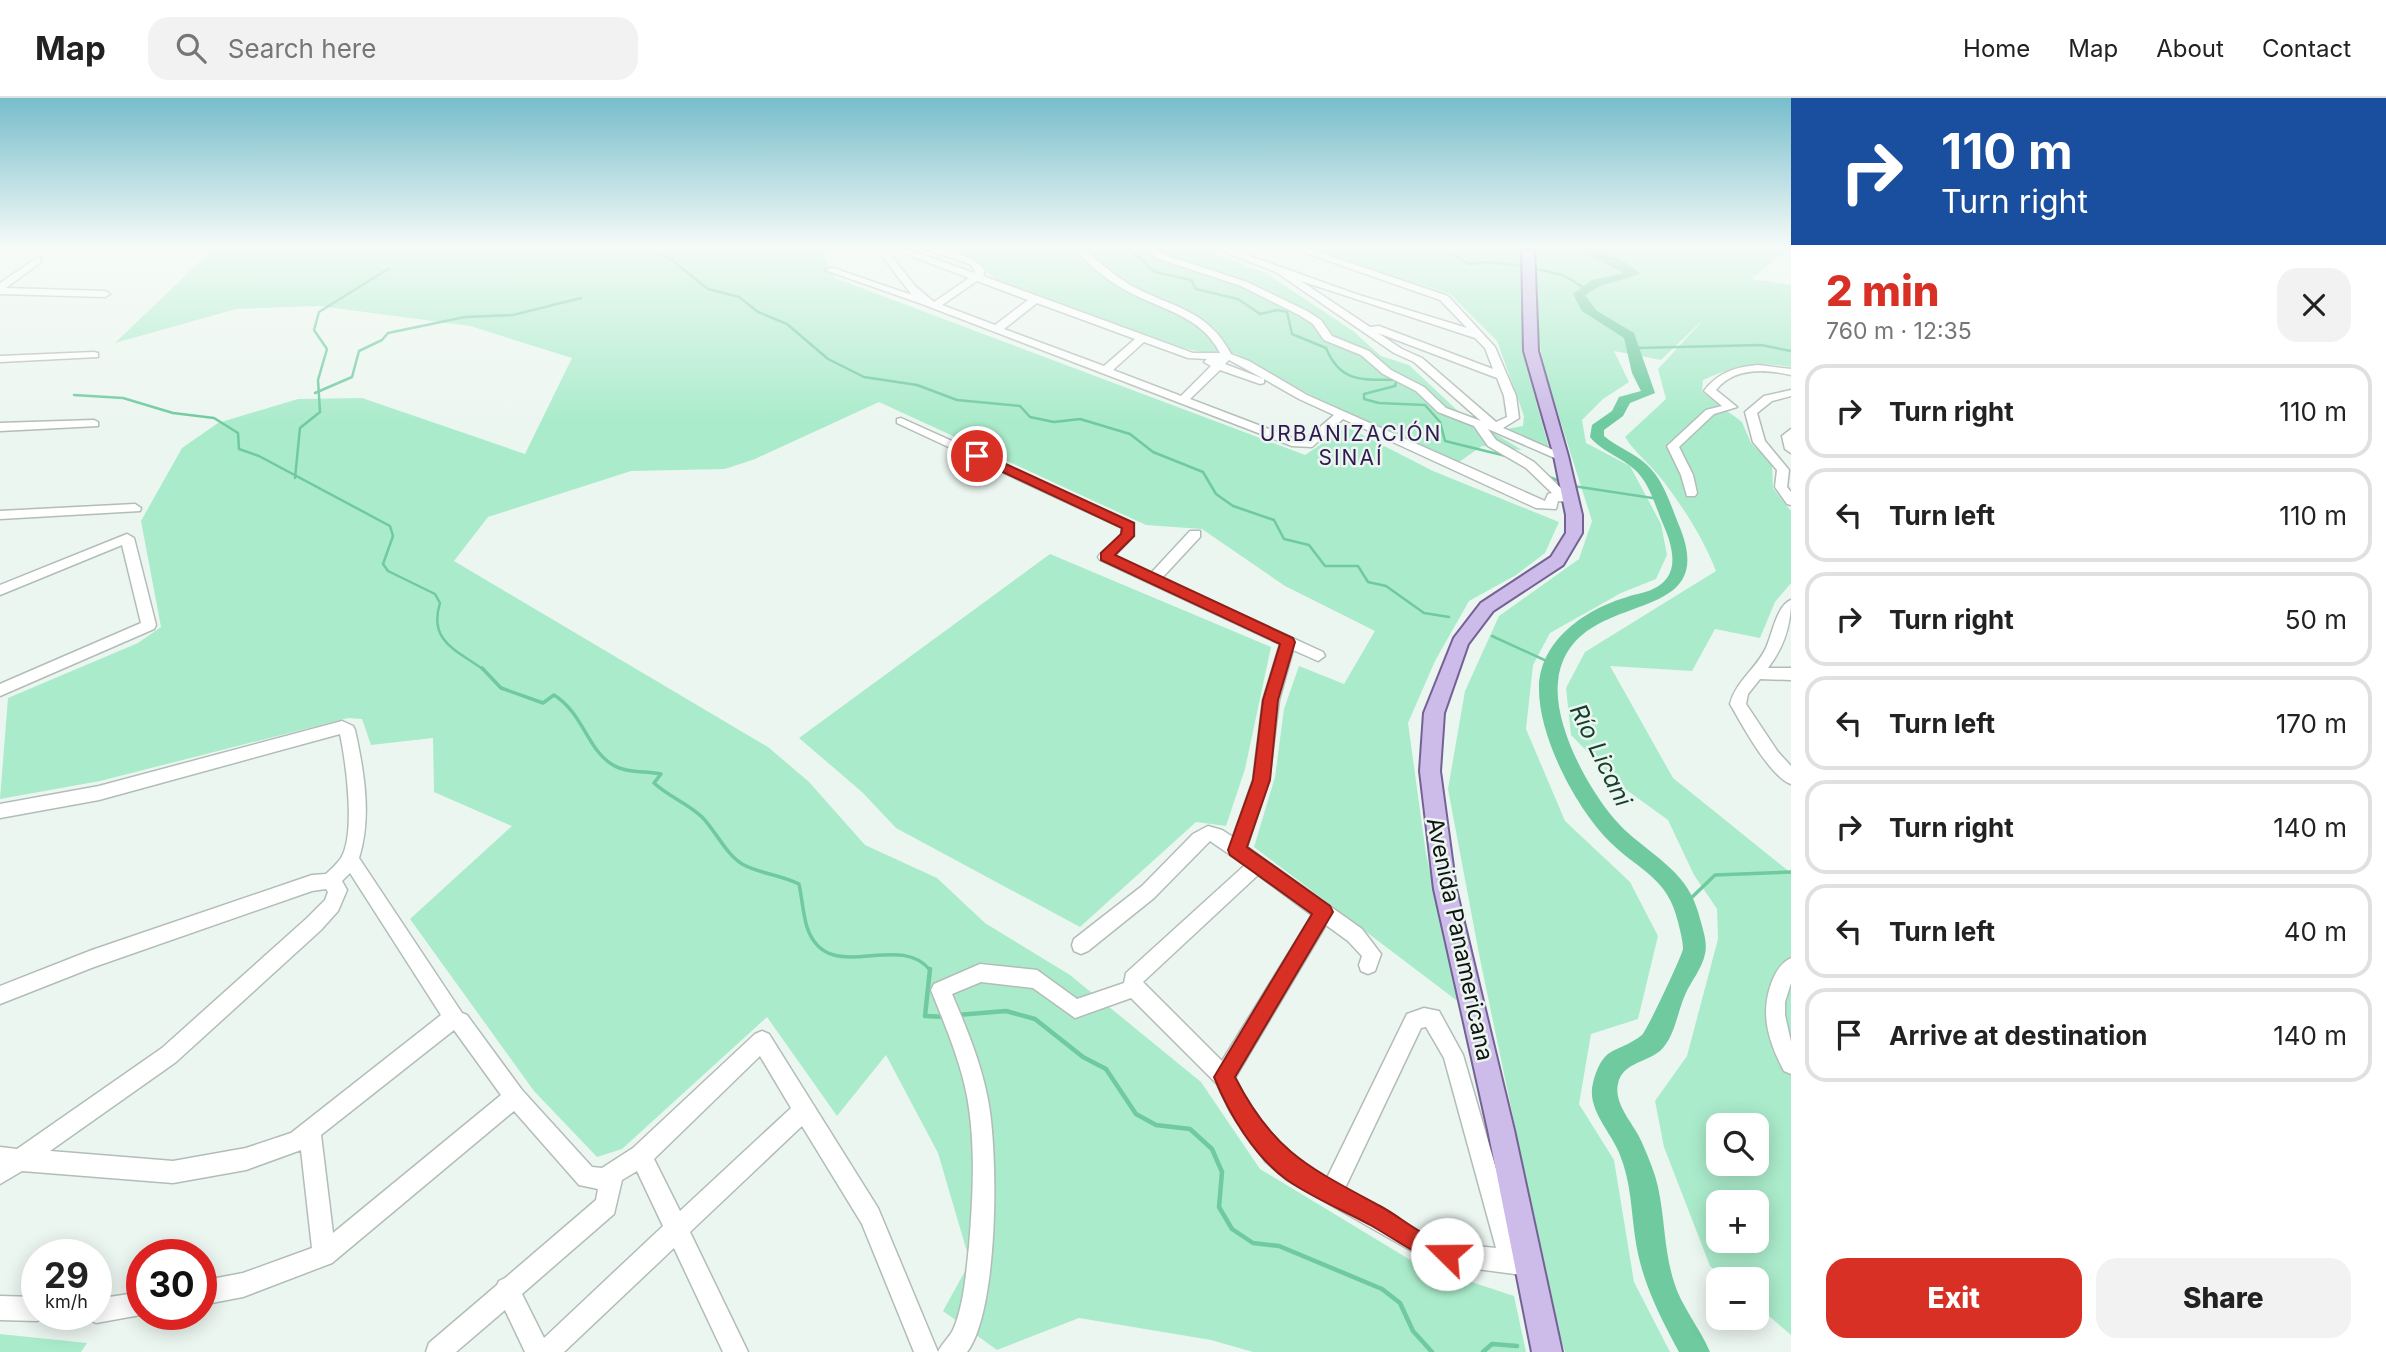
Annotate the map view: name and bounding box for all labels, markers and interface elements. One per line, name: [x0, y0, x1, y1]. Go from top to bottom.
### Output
search box: [148, 17, 638, 80]
text: Map: [35, 28, 106, 68]
icon: search: [172, 29, 210, 67]
text: Search here: [228, 33, 376, 64]
text: Home: [1963, 34, 2030, 63]
text: Map: [2068, 34, 2118, 63]
text: About: [2156, 34, 2224, 63]
text: Contact: [2262, 34, 2351, 63]
text: 110 m: [1941, 122, 2073, 181]
icon: right: [1826, 126, 1917, 217]
text: Turn right: [1941, 182, 2088, 221]
text: 2 min: [1826, 265, 1940, 316]
button: close: [2277, 268, 2351, 342]
text: 760 m · 12:35: [1826, 317, 1972, 345]
icon: right: [1830, 392, 1868, 430]
text: Turn right: [1889, 396, 2014, 427]
text: 110 m: [2279, 396, 2347, 427]
district label: URBANIZACIÓN SINAÍ: [1260, 420, 1442, 470]
pin: [947, 426, 1007, 486]
icon: arrive: [958, 437, 996, 475]
icon: left: [1830, 496, 1868, 534]
text: Turn left: [1889, 500, 1995, 531]
text: 110 m: [2279, 500, 2347, 531]
icon: right: [1830, 600, 1868, 638]
text: Turn right: [1889, 604, 2014, 635]
text: 50 m: [2285, 604, 2347, 635]
water label: Río Licani: [1564, 699, 1639, 812]
icon: left: [1830, 704, 1868, 742]
text: Turn left: [1889, 708, 1995, 739]
text: 170 m: [2276, 708, 2347, 739]
icon: right: [1830, 808, 1868, 846]
text: Turn right: [1889, 812, 2014, 843]
text: 140 m: [2273, 812, 2347, 843]
street label: Avenida Panamericana: [1421, 815, 1499, 1063]
icon: left: [1830, 912, 1868, 950]
text: Turn left: [1889, 916, 1995, 947]
text: 40 m: [2284, 916, 2347, 947]
icon: arrive: [1830, 1016, 1868, 1054]
text: Arrive at destination: [1889, 1020, 2148, 1051]
text: 140 m: [2273, 1020, 2347, 1051]
map controls: [1706, 1113, 1769, 1330]
button: search: [1706, 1113, 1769, 1176]
button: +: [1706, 1190, 1769, 1253]
position arrow: [1410, 1217, 1484, 1291]
speed limit sign: 30: [126, 1239, 217, 1330]
text: 29: [44, 1254, 89, 1296]
button: Exit: [1826, 1258, 2082, 1338]
button: Share: [2096, 1258, 2351, 1338]
button: −: [1706, 1267, 1769, 1330]
text: km/h: [45, 1291, 88, 1312]

